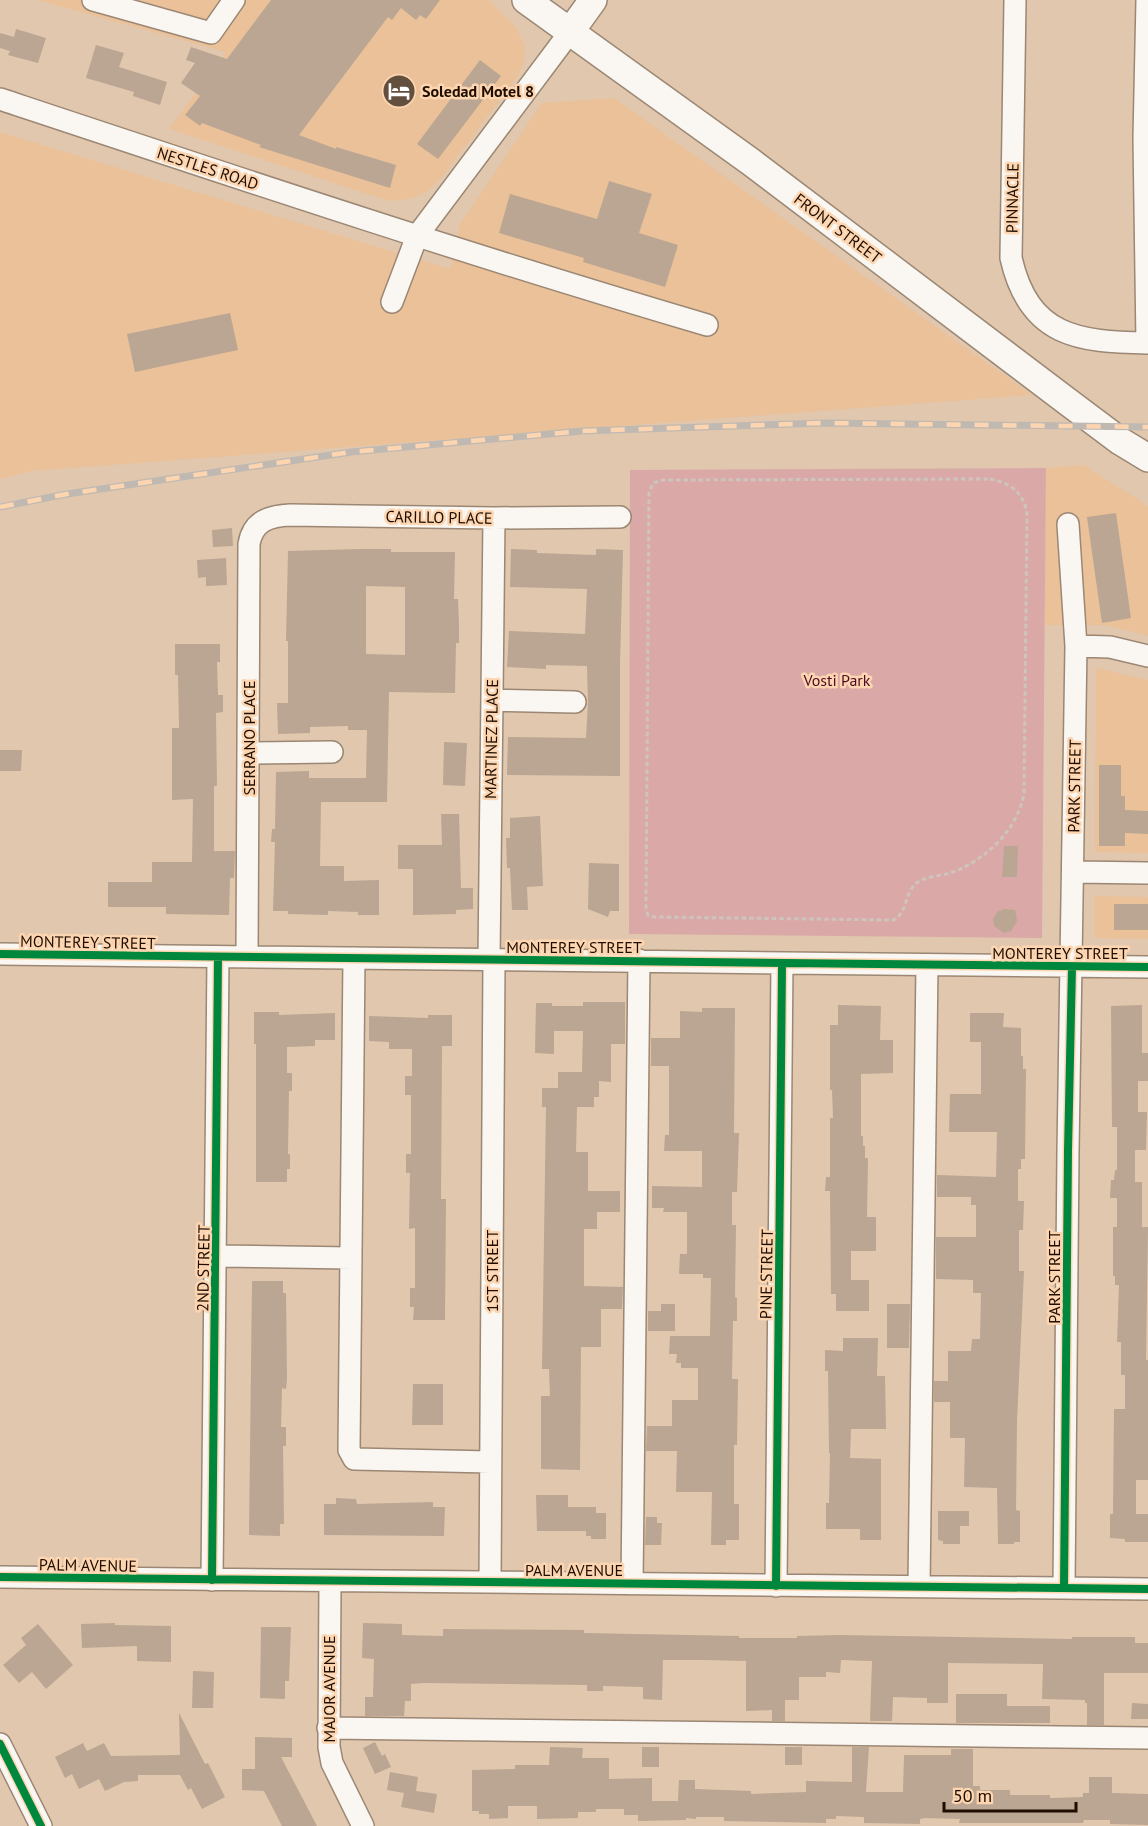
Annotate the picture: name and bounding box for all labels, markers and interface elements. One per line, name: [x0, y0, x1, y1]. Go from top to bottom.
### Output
hotel icon: Soledad Motel 8: [381, 73, 417, 109]
place label: Soledad Motel 8: [422, 81, 534, 101]
street label: NESTLES ROAD: [155, 142, 261, 194]
street label: PINNACLE: [1001, 163, 1023, 233]
street label: FRONT STREET: [790, 189, 886, 267]
street label: CARILLO PLACE: [385, 506, 493, 528]
park label: Vosti Park: [803, 670, 871, 690]
street label: MARTINEZ PLACE: [480, 679, 502, 799]
street label: SERRANO PLACE: [239, 680, 259, 796]
street label: PARK STREET: [1063, 739, 1085, 833]
street label: MONTEREY STREET: [20, 931, 156, 953]
street label: MONTEREY STREET: [506, 937, 642, 957]
street label: MONTEREY STREET: [992, 943, 1128, 963]
street label: 2ND STREET: [192, 1224, 214, 1312]
street label: PINE STREET: [755, 1229, 777, 1319]
street label: 1ST STREET: [482, 1230, 502, 1312]
street label: PARK STREET: [1044, 1230, 1064, 1324]
street label: PALM AVENUE: [39, 1554, 137, 1576]
street label: PALM AVENUE: [525, 1560, 623, 1580]
street label: MAJOR AVENUE: [319, 1636, 339, 1742]
scale bar: [944, 1775, 1076, 1813]
text: 50 m: [953, 1784, 992, 1807]

